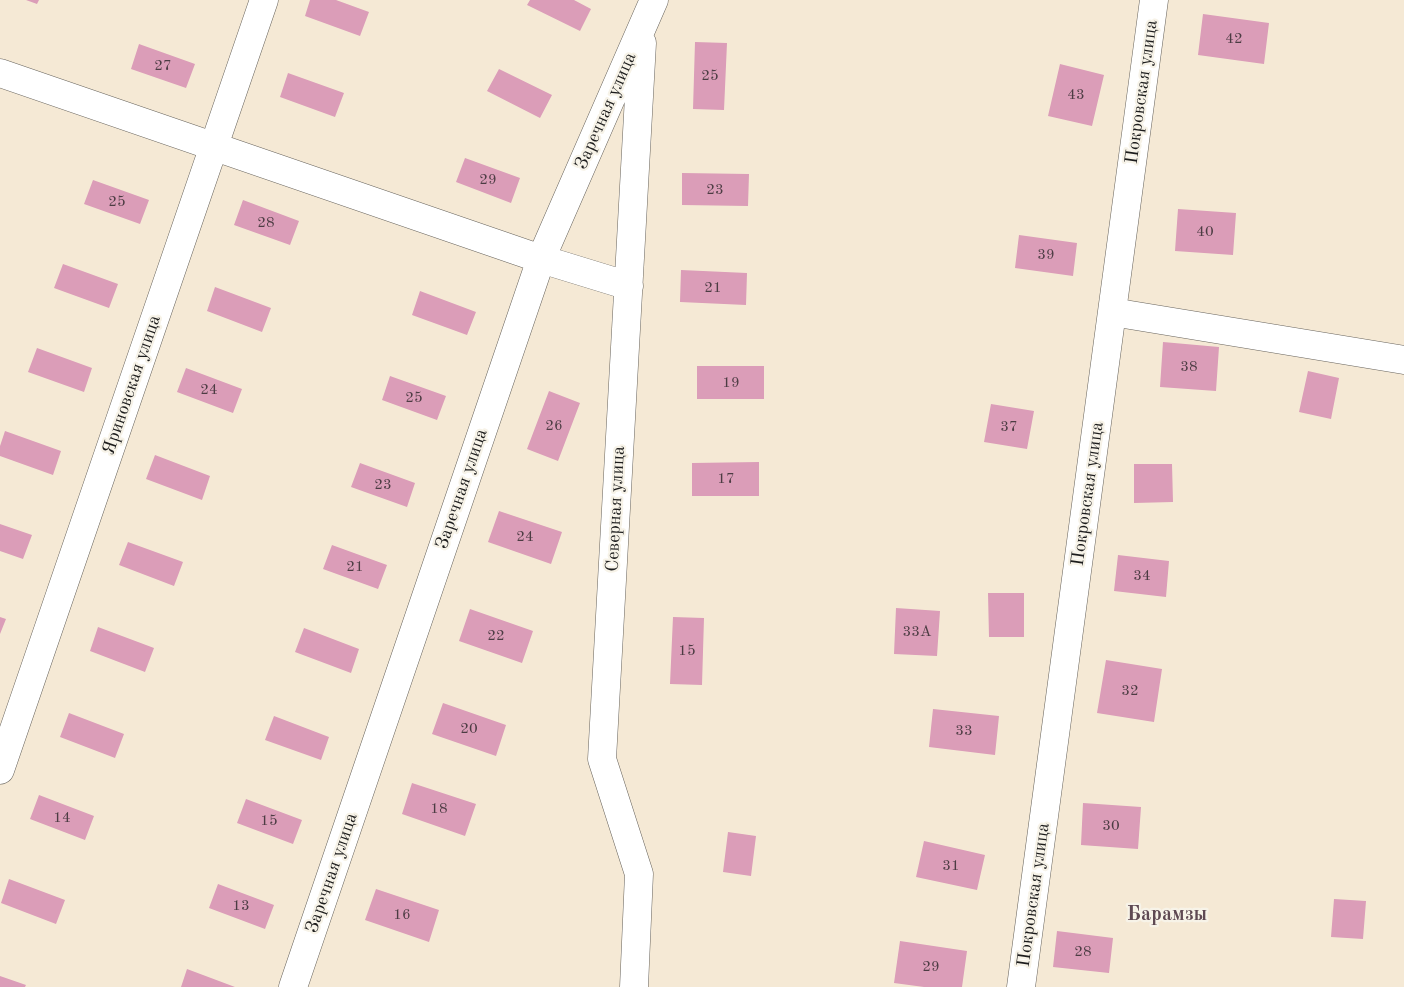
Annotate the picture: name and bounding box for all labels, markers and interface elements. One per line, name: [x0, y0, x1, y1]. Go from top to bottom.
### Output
street label: Покровская улица: [1121, 19, 1163, 165]
house number: 42: [1225, 30, 1243, 48]
street label: Заречная улица: [571, 49, 641, 173]
house number: 27: [154, 57, 172, 75]
house number: 25: [701, 67, 719, 85]
house number: 43: [1067, 86, 1085, 104]
house number: 29: [479, 171, 497, 189]
house number: 23: [706, 181, 724, 199]
house number: 25: [108, 193, 126, 211]
house number: 28: [257, 214, 275, 232]
house number: 40: [1196, 223, 1214, 241]
house number: 39: [1037, 246, 1055, 264]
house number: 21: [704, 279, 722, 297]
street label: Яриновская улица: [98, 312, 166, 458]
house number: 38: [1180, 358, 1198, 376]
house number: 19: [722, 374, 740, 392]
house number: 24: [200, 381, 218, 399]
house number: 25: [405, 389, 423, 407]
house number: 26: [545, 417, 563, 435]
house number: 37: [1000, 418, 1018, 436]
street label: Покровская улица: [1067, 421, 1109, 567]
street label: Заречная улица: [431, 426, 493, 552]
street label: Северная улица: [602, 446, 630, 572]
house number: 17: [717, 470, 735, 488]
house number: 23: [374, 476, 392, 494]
house number: 24: [516, 528, 534, 546]
house number: 21: [346, 558, 364, 576]
house number: 34: [1133, 567, 1151, 585]
house number: 33А: [903, 623, 931, 641]
house number: 22: [487, 627, 505, 645]
house number: 15: [678, 642, 696, 660]
house number: 32: [1121, 682, 1139, 700]
house number: 20: [460, 720, 478, 738]
house number: 33: [955, 722, 973, 740]
house number: 18: [430, 800, 448, 818]
house number: 14: [53, 809, 71, 827]
street label: Заречная улица: [301, 810, 363, 936]
house number: 15: [260, 812, 278, 830]
house number: 30: [1102, 817, 1120, 835]
street label: Покровская улица: [1013, 822, 1055, 968]
house number: 31: [942, 857, 960, 875]
house number: 13: [232, 897, 250, 915]
district label: Барамзы: [1127, 903, 1207, 927]
house number: 16: [393, 906, 411, 924]
house number: 28: [1074, 943, 1092, 961]
house number: 29: [922, 958, 940, 976]

